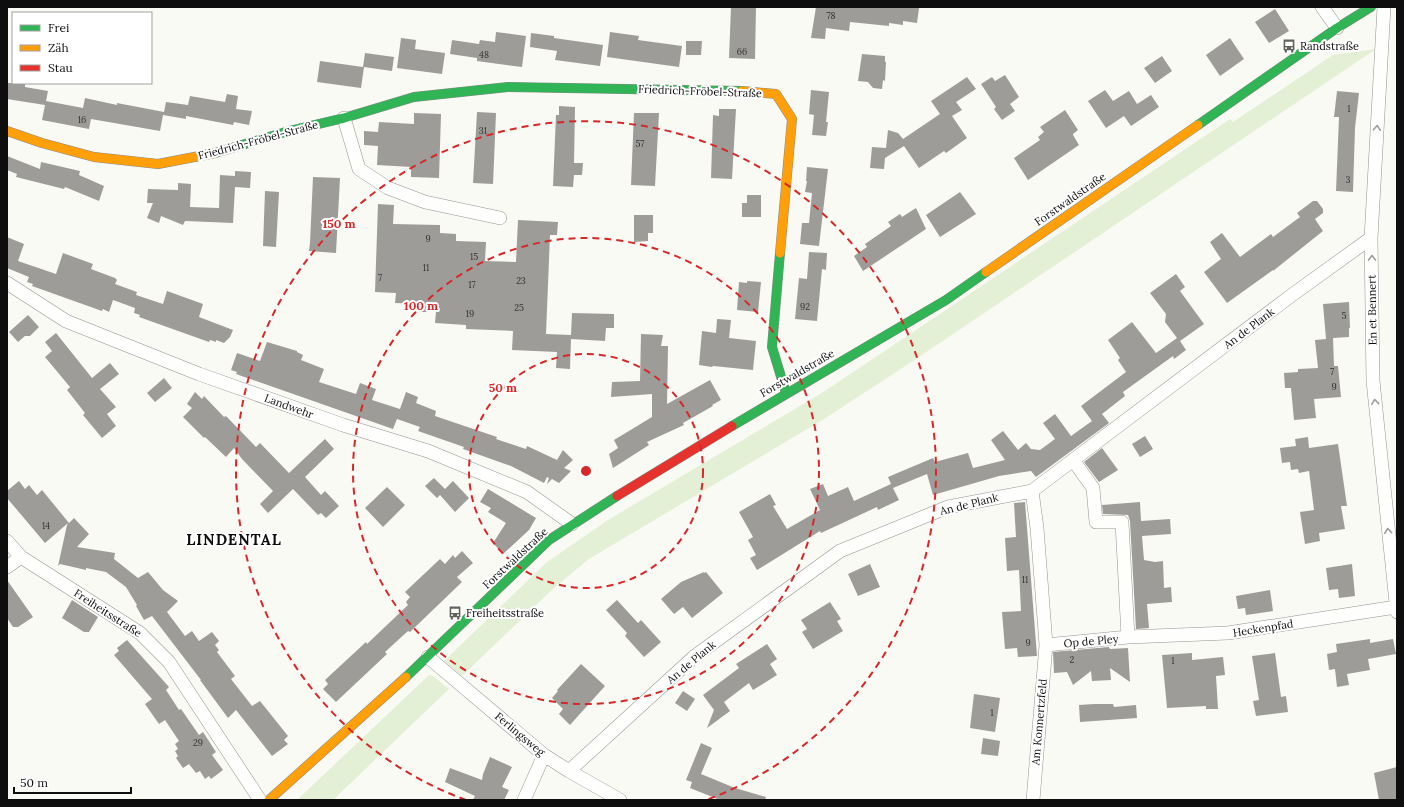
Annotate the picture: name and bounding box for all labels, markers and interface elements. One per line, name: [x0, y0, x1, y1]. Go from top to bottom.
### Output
house number: 78: [826, 10, 836, 21]
legend: [12, 12, 152, 84]
text: Frei: [48, 20, 69, 35]
bus stop icon: Randstraße: [1281, 38, 1297, 54]
place label: Randstraße: [1300, 39, 1359, 53]
text: Zäh: [48, 40, 69, 55]
house number: 66: [737, 46, 747, 57]
house number: 48: [479, 49, 489, 60]
text: Stau: [48, 60, 73, 75]
street label: Friedrich-Fröbel-Straße: [638, 82, 762, 100]
house number: 1: [1347, 103, 1351, 114]
house number: 16: [78, 114, 86, 125]
street label: Friedrich-Fröbel-Straße: [196, 117, 320, 163]
house number: 31: [479, 125, 487, 136]
one-way arrow: [1373, 125, 1382, 131]
house number: 57: [635, 138, 645, 149]
street label: Forstwaldstraße: [1032, 169, 1108, 229]
house number: 3: [1345, 174, 1351, 185]
text: 150 m: [322, 216, 356, 231]
house number: 9: [425, 233, 431, 244]
house number: 15: [470, 251, 478, 262]
one-way arrow: [1368, 255, 1376, 261]
house number: 11: [423, 262, 429, 273]
house number: 7: [378, 272, 382, 283]
street label: En et Bennert: [1364, 274, 1380, 345]
house number: 23: [516, 275, 526, 286]
house number: 17: [468, 279, 476, 290]
text: 100 m: [404, 298, 438, 313]
house number: 92: [800, 301, 810, 312]
house number: 25: [514, 302, 524, 313]
street label: An de Plank: [1220, 304, 1277, 352]
house number: 19: [466, 308, 474, 319]
house number: 5: [1342, 310, 1347, 321]
street label: Forstwaldstraße: [757, 346, 837, 400]
house number: 7: [1330, 366, 1334, 377]
text: 50 m: [489, 380, 517, 395]
house number: 9: [1331, 381, 1337, 392]
street label: Landwehr: [262, 391, 316, 421]
one-way arrow: [1371, 399, 1380, 405]
centre of rings: [579, 464, 593, 478]
street label: An de Plank: [937, 490, 1000, 518]
house number: 14: [42, 520, 50, 531]
street label: Forstwaldstraße: [480, 524, 550, 592]
one-way arrow: [1384, 528, 1393, 534]
district label: LINDENTAL: [186, 530, 282, 549]
house number: 11: [1022, 574, 1028, 585]
street label: Freiheitsstraße: [71, 586, 145, 640]
bus stop icon: Freiheitsstraße: [447, 605, 463, 621]
place label: Freiheitsstraße: [466, 606, 544, 620]
street label: Heckenpfad: [1232, 616, 1295, 640]
street label: Op de Pley: [1063, 632, 1119, 650]
street label: An de Plank: [663, 637, 718, 687]
house number: 9: [1025, 637, 1031, 648]
house number: 2: [1070, 654, 1075, 665]
house number: 1: [1171, 655, 1175, 666]
street label: Am Konnertzfeld: [1028, 678, 1050, 767]
house number: 1: [990, 707, 994, 718]
street label: Ferlingsweg: [492, 709, 549, 760]
house number: 29: [193, 737, 203, 748]
scale bar: [14, 769, 131, 795]
text: 50 m: [20, 775, 48, 790]

